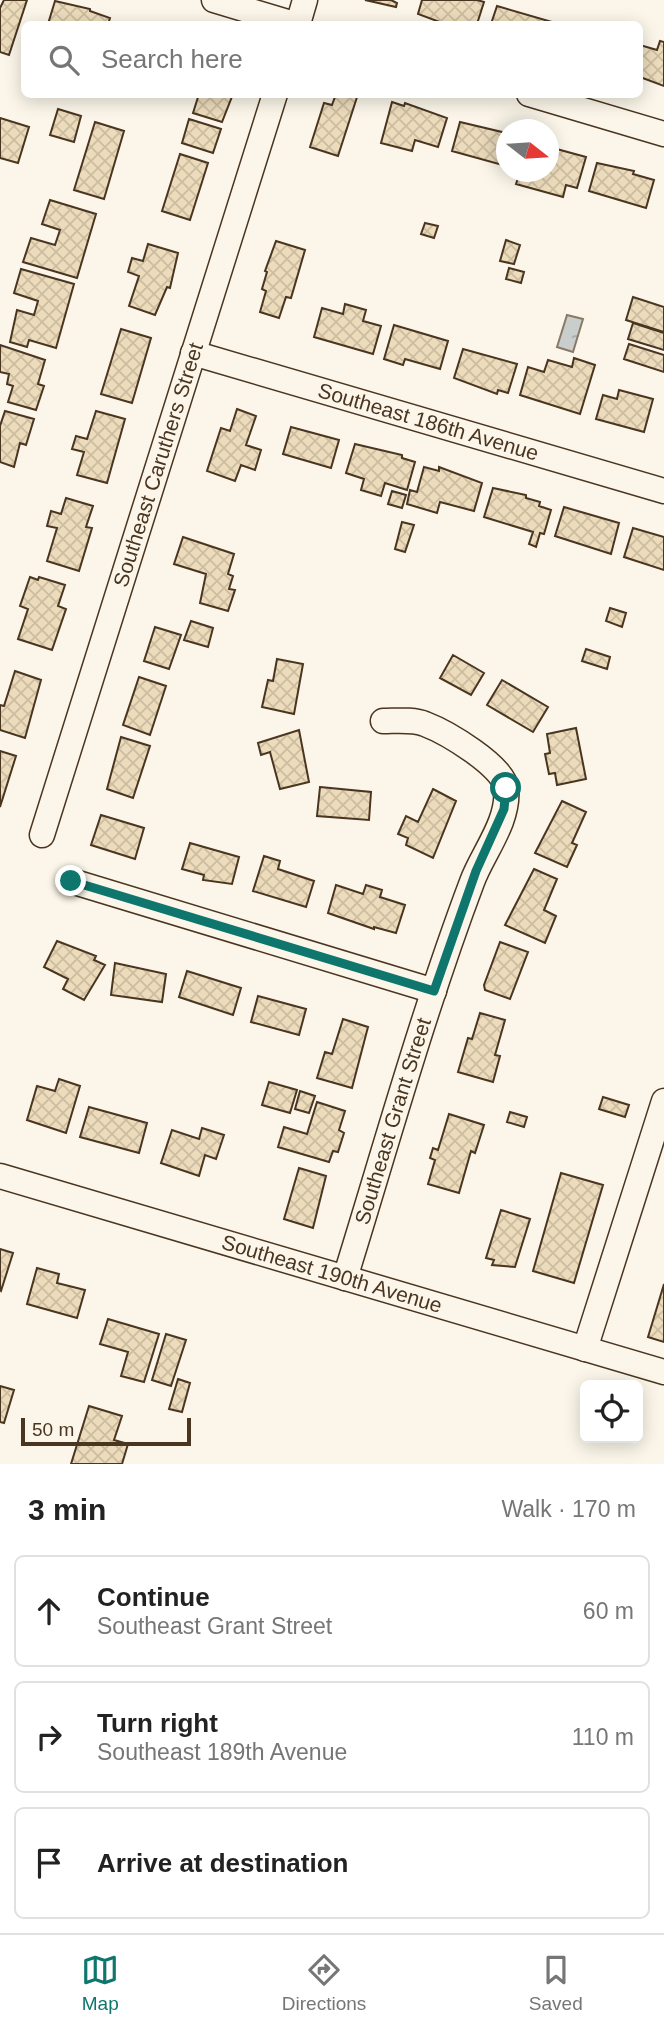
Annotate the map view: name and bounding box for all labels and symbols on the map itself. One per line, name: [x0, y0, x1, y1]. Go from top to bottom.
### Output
north arrow: [496, 119, 559, 182]
street label: Southeast Caruthers Street: [109, 340, 207, 590]
street label: Southeast 186th Avenue: [315, 378, 541, 465]
route start: [490, 772, 521, 803]
route end: [55, 865, 86, 896]
street label: Southeast Grant Street: [350, 1015, 435, 1227]
street label: Southeast 190th Avenue: [219, 1230, 445, 1317]
scale bar: [21, 1415, 191, 1447]

